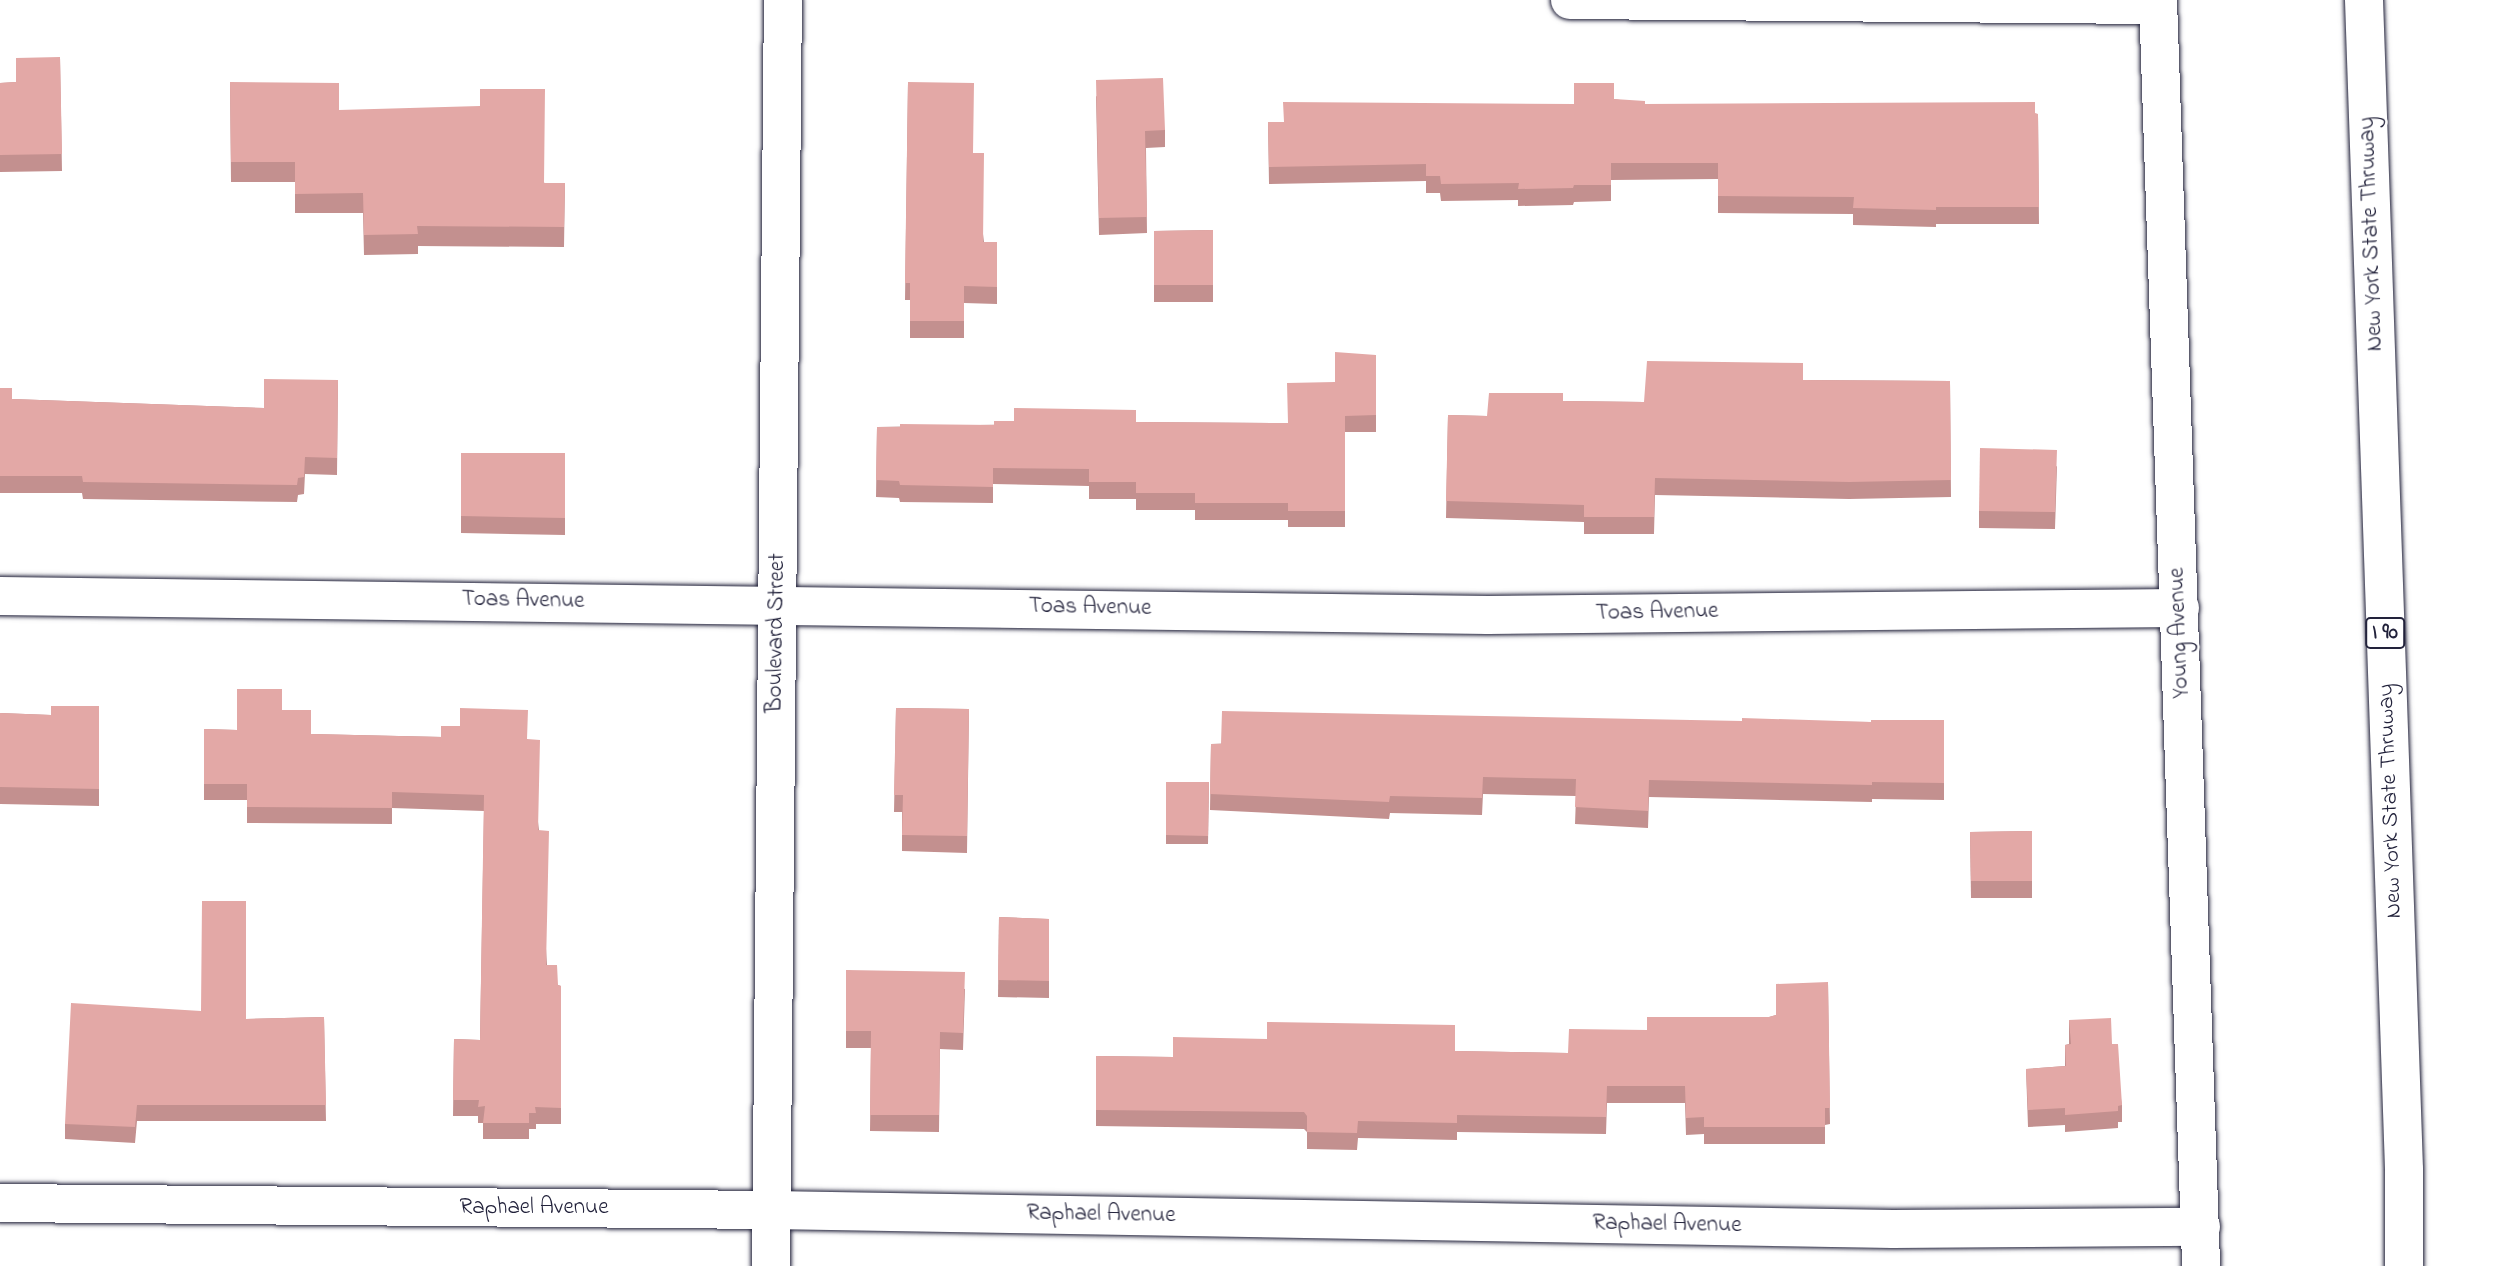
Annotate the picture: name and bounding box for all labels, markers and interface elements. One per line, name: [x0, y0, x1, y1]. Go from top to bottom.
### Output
street label: New York State Thruway: [2354, 116, 2390, 352]
street label: Boulevard Street: [762, 553, 792, 713]
street label: Young Avenue: [2164, 567, 2196, 699]
street label: Toas Avenue: [461, 586, 585, 616]
street label: Toas Avenue: [1028, 593, 1152, 623]
street label: Toas Avenue: [1595, 598, 1719, 628]
road number: I 90: [2364, 616, 2406, 650]
street label: New York State Thruway: [2373, 683, 2409, 919]
street label: Raphael Avenue: [460, 1194, 608, 1222]
street label: Raphael Avenue: [1026, 1200, 1176, 1230]
street label: Raphael Avenue: [1592, 1210, 1742, 1240]

